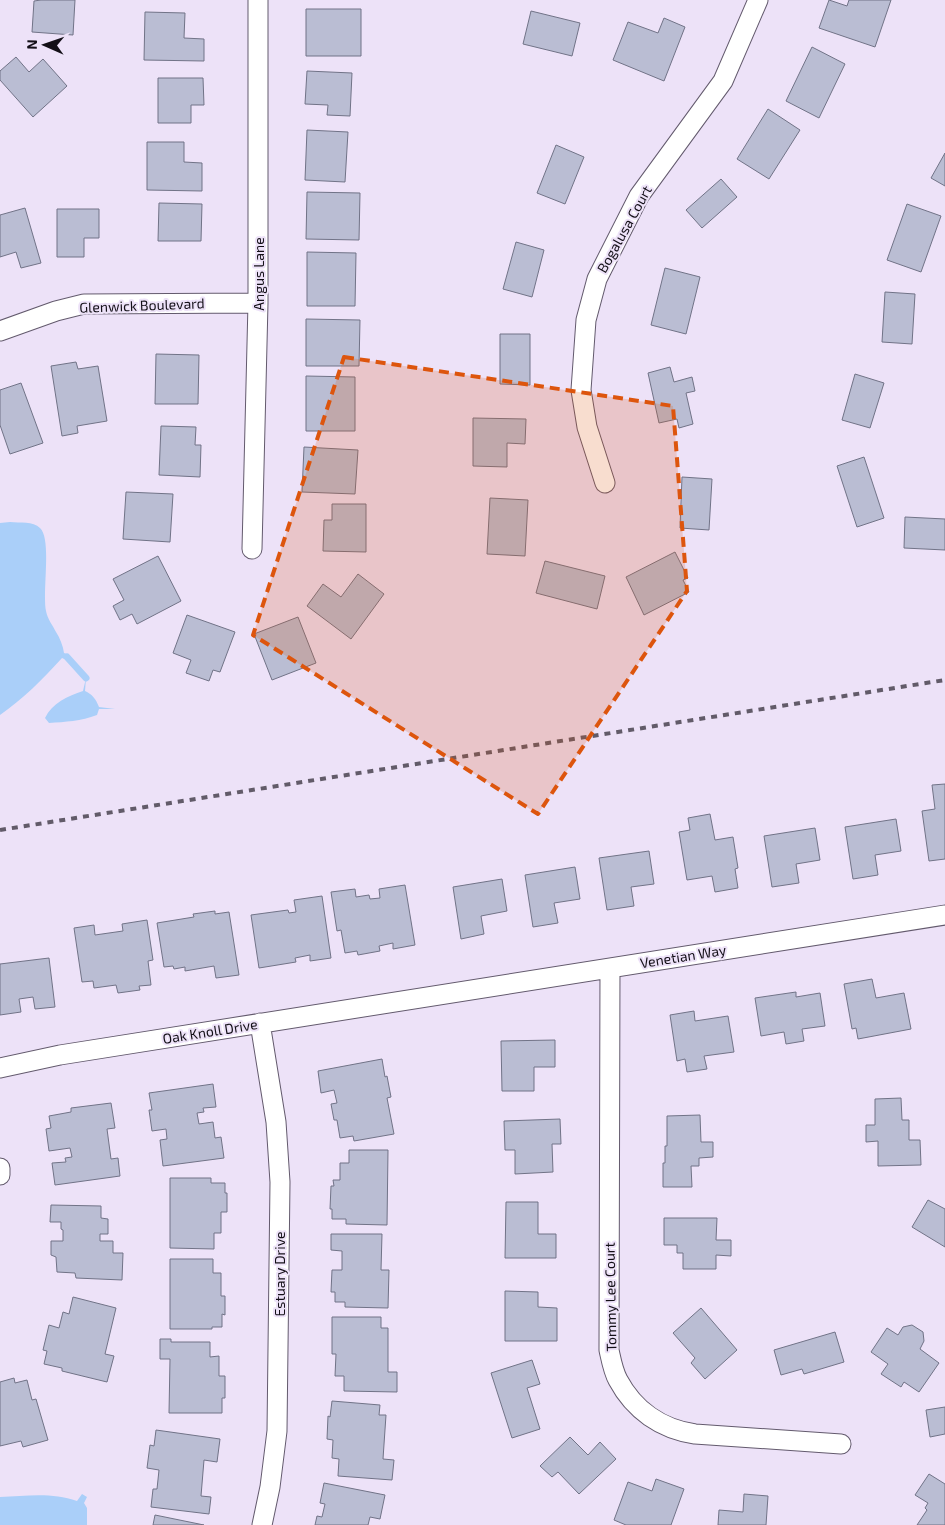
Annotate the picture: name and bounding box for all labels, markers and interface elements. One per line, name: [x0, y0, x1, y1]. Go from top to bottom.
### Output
north arrow: [20, 20, 70, 70]
text: N: [23, 39, 40, 50]
street label: Bogalusa Court: [593, 182, 655, 276]
street label: Angus Lane: [250, 237, 267, 311]
street label: Glenwick Boulevard: [79, 294, 205, 316]
street label: Venetian Way: [639, 941, 728, 971]
street label: Oak Knoll Drive: [161, 1015, 259, 1047]
street label: Estuary Drive: [271, 1231, 288, 1317]
street label: Tommy Lee Court: [601, 1242, 619, 1352]

